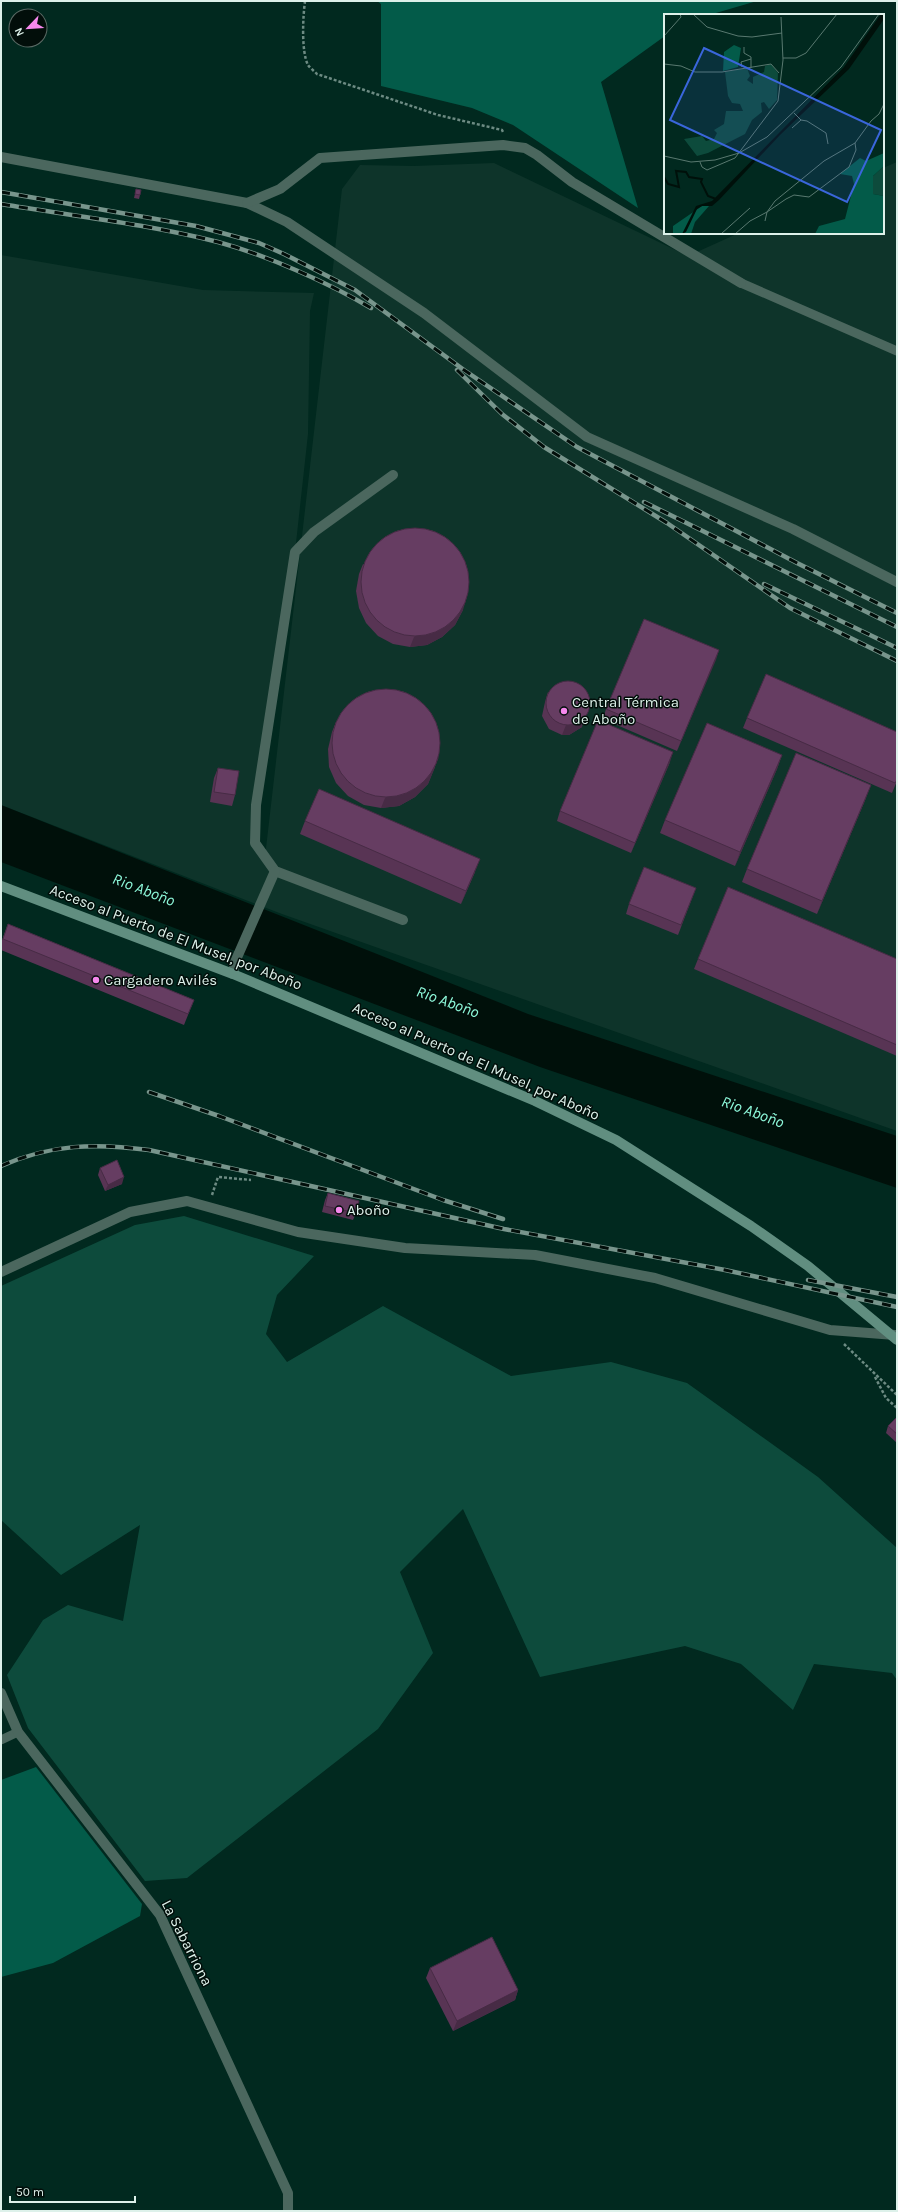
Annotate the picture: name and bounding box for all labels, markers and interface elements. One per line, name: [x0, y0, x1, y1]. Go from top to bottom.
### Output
north arrow: [8, 8, 48, 48]
inset map: [664, 14, 884, 234]
text: N: [12, 26, 27, 38]
place label: Central Térmica de Aboño: [572, 693, 679, 728]
marker: Central Térmica de Aboño: [559, 706, 569, 716]
water label: Rio Aboño: [110, 869, 178, 910]
street label: Acceso al Puerto de El Musel, por Aboño: [47, 880, 305, 994]
place label: Cargadero Avilés: [104, 971, 217, 989]
marker: Cargadero Avilés: [91, 975, 101, 985]
water label: Rio Aboño: [414, 981, 482, 1022]
street label: Acceso al Puerto de El Musel, por Aboño: [350, 998, 602, 1124]
water label: Rio Aboño: [719, 1091, 787, 1132]
place label: Aboño: [347, 1201, 390, 1219]
marker: Aboño: [334, 1205, 344, 1215]
street label: La Sabarriona: [158, 1897, 216, 1989]
scale bar: [10, 2178, 135, 2204]
text: 50 m: [16, 2185, 44, 2199]

